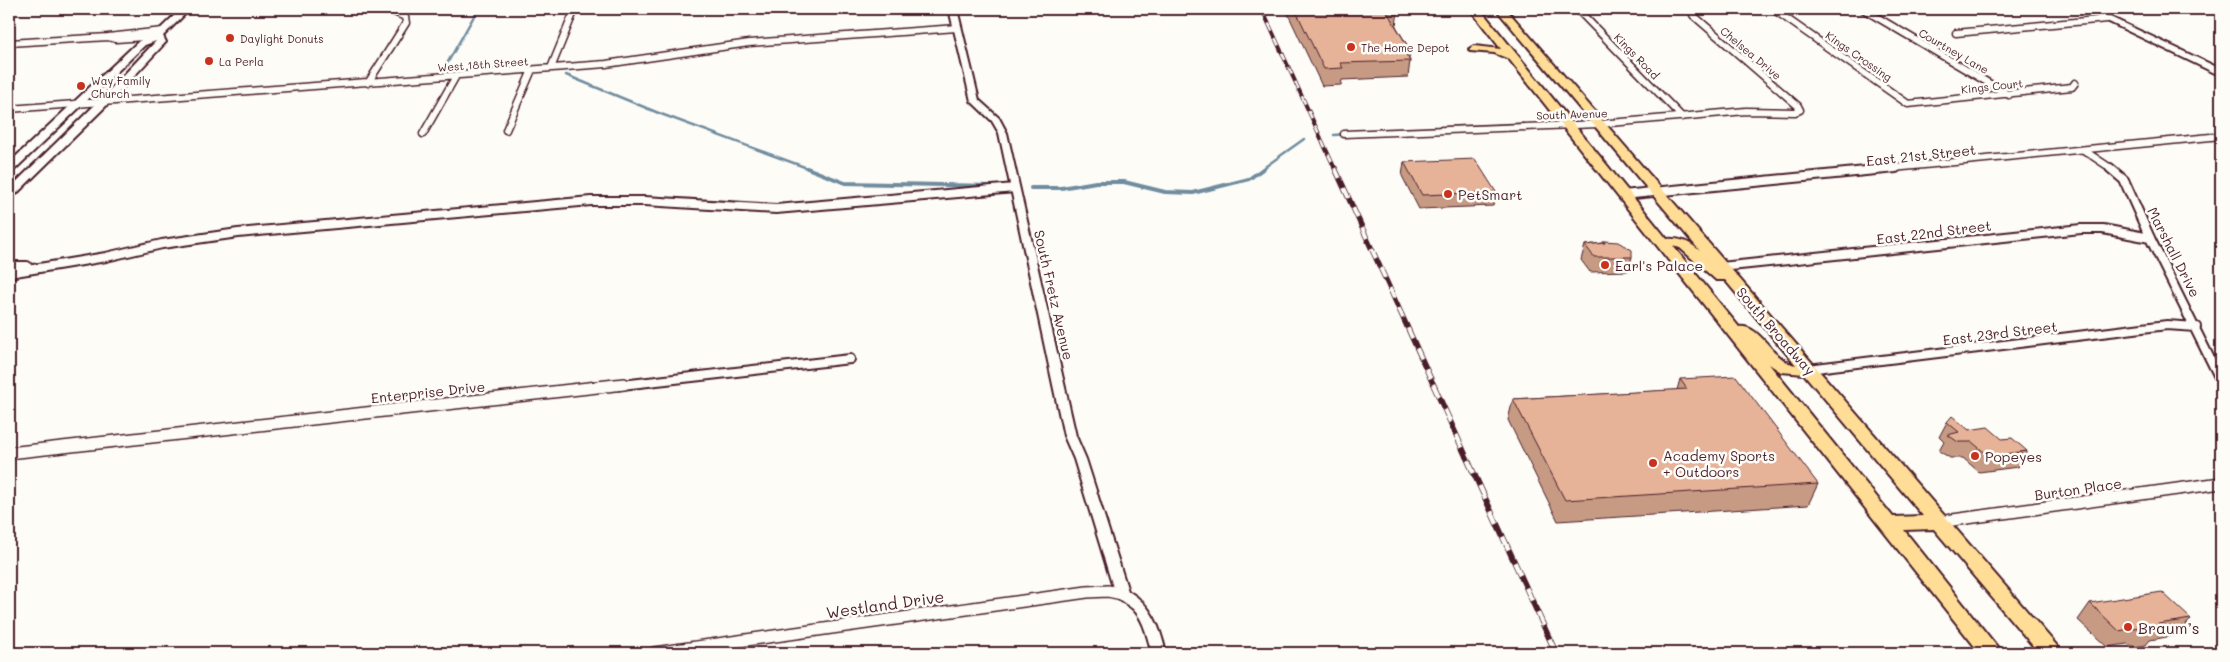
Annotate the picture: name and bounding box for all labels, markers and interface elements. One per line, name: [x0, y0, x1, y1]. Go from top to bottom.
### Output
street label: Chelsea Drive: [1717, 23, 1785, 83]
street label: Courtney Lane: [1916, 25, 1992, 77]
street label: Kings Crossing: [1823, 28, 1895, 84]
street label: Kings Road: [1611, 30, 1663, 82]
place label: Daylight Donuts: [240, 31, 324, 46]
marker: Daylight Donuts: [224, 32, 236, 44]
place label: The Home Depot: [1361, 40, 1450, 55]
marker: The Home Depot: [1345, 41, 1357, 53]
street label: West 18th Street: [437, 53, 529, 75]
place label: La Perla: [219, 54, 264, 69]
marker: La Perla: [203, 55, 215, 67]
place label: Way Family Church: [91, 73, 151, 101]
street label: Kings Court: [1960, 75, 2024, 97]
marker: Way Family Church: [75, 80, 87, 92]
street label: South Avenue: [1536, 105, 1608, 123]
street label: East 21st Street: [1865, 140, 1977, 170]
place label: PetSmart: [1458, 185, 1522, 204]
marker: PetSmart: [1442, 188, 1454, 200]
street label: Marshall Drive: [2143, 204, 2205, 300]
street label: East 22nd Street: [1876, 216, 1992, 248]
street label: South Fretz Avenue: [1030, 228, 1078, 362]
place label: Earl's Palace: [1615, 256, 1703, 275]
marker: Earl's Palace: [1599, 259, 1611, 271]
street label: South Broadway: [1732, 283, 1820, 379]
street label: East 23rd Street: [1942, 317, 2058, 349]
street label: Enterprise Drive: [370, 377, 486, 407]
place label: Academy Sports + Outdoors: [1663, 446, 1775, 481]
place label: Popeyes: [1985, 447, 2042, 466]
marker: Popeyes: [1969, 450, 1981, 462]
marker: Academy Sports + Outdoors: [1647, 457, 1659, 469]
street label: Burton Place: [2033, 473, 2123, 505]
street label: Westland Drive: [825, 585, 945, 623]
place label: Braum’s: [2138, 617, 2200, 638]
marker: Braum’s: [2122, 621, 2134, 633]

